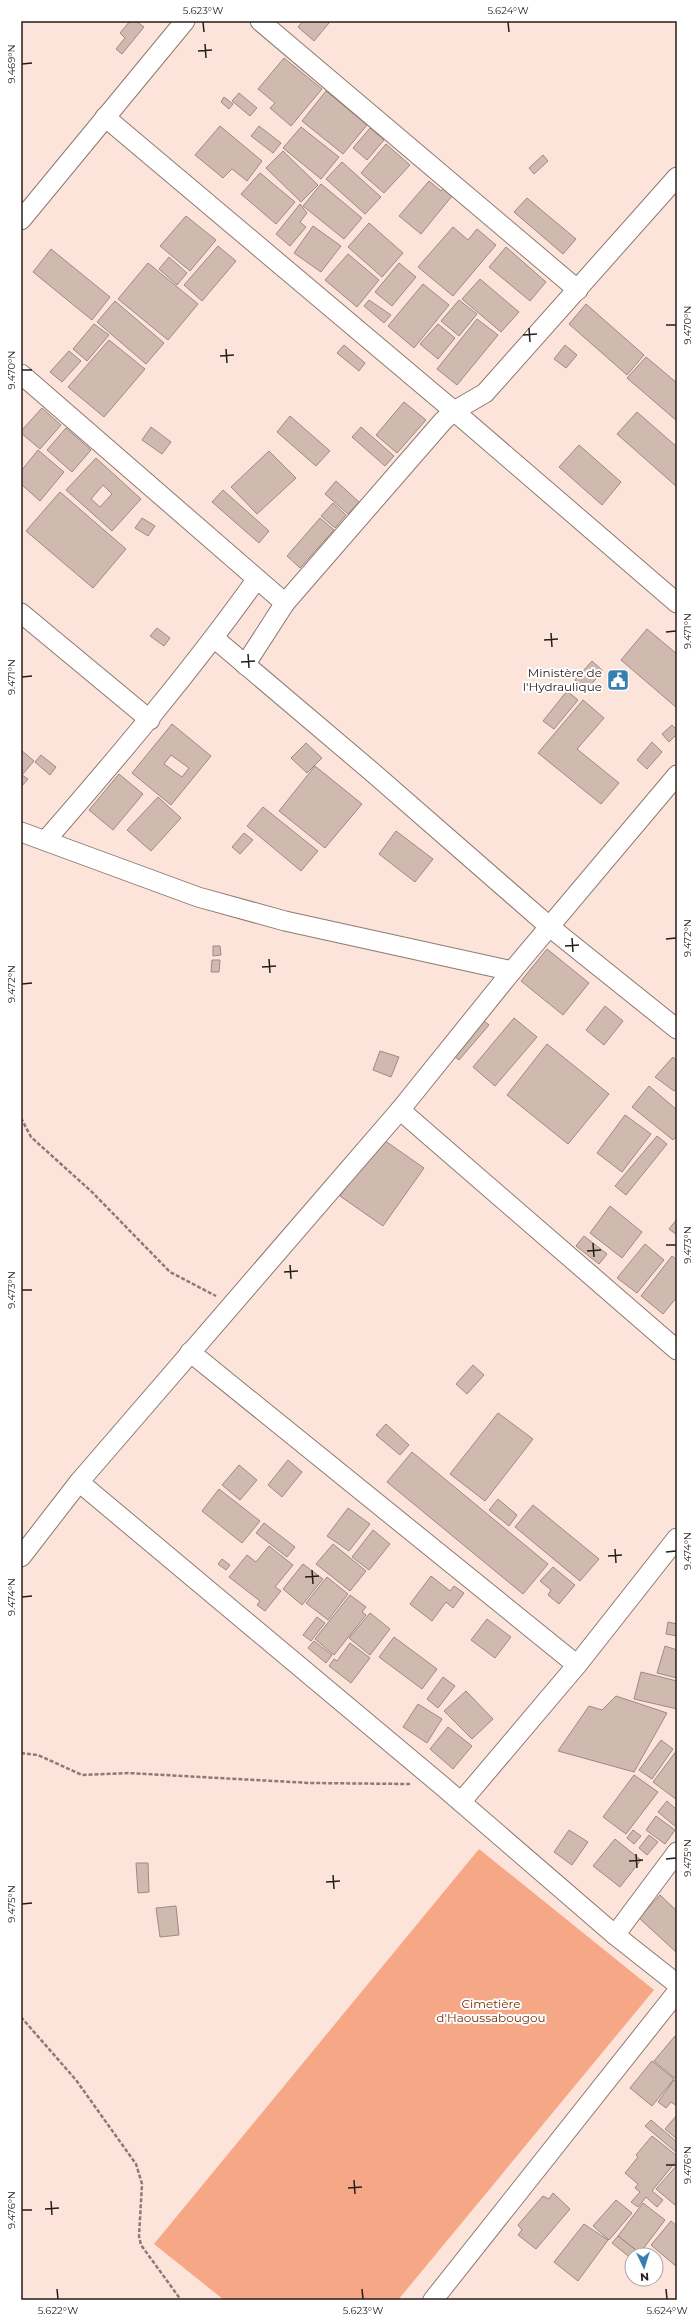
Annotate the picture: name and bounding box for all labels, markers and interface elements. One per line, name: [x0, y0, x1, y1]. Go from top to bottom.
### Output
text: 5.623°W: [183, 4, 223, 17]
text: 5.624°W: [487, 4, 529, 17]
text: 9.469°N: [5, 44, 18, 84]
text: 9.470°N: [681, 306, 694, 344]
text: 9.470°N: [5, 351, 18, 389]
text: 9.471°N: [681, 613, 694, 649]
text: 9.471°N: [5, 659, 18, 695]
place label: Ministère de l'Hydraulique: [523, 665, 602, 694]
public building icon: Ministère de l'Hydraulique: [605, 667, 631, 693]
text: 9.472°N: [681, 919, 694, 957]
text: 9.472°N: [5, 965, 18, 1003]
text: 9.473°N: [681, 1226, 694, 1264]
text: 9.473°N: [5, 1271, 18, 1309]
text: 9.474°N: [681, 1532, 694, 1570]
text: 9.474°N: [5, 1578, 18, 1616]
text: 9.475°N: [681, 1839, 694, 1877]
text: 9.475°N: [5, 1885, 18, 1923]
park label: Cimetière d'Haoussabougou: [436, 1996, 546, 2025]
text: 9.476°N: [681, 2146, 694, 2184]
text: 9.476°N: [5, 2191, 18, 2229]
north arrow: [624, 2247, 664, 2287]
text: N: [640, 2270, 650, 2284]
text: 5.622°W: [38, 2304, 78, 2317]
text: 5.623°W: [343, 2304, 383, 2317]
text: 5.624°W: [646, 2304, 688, 2317]

